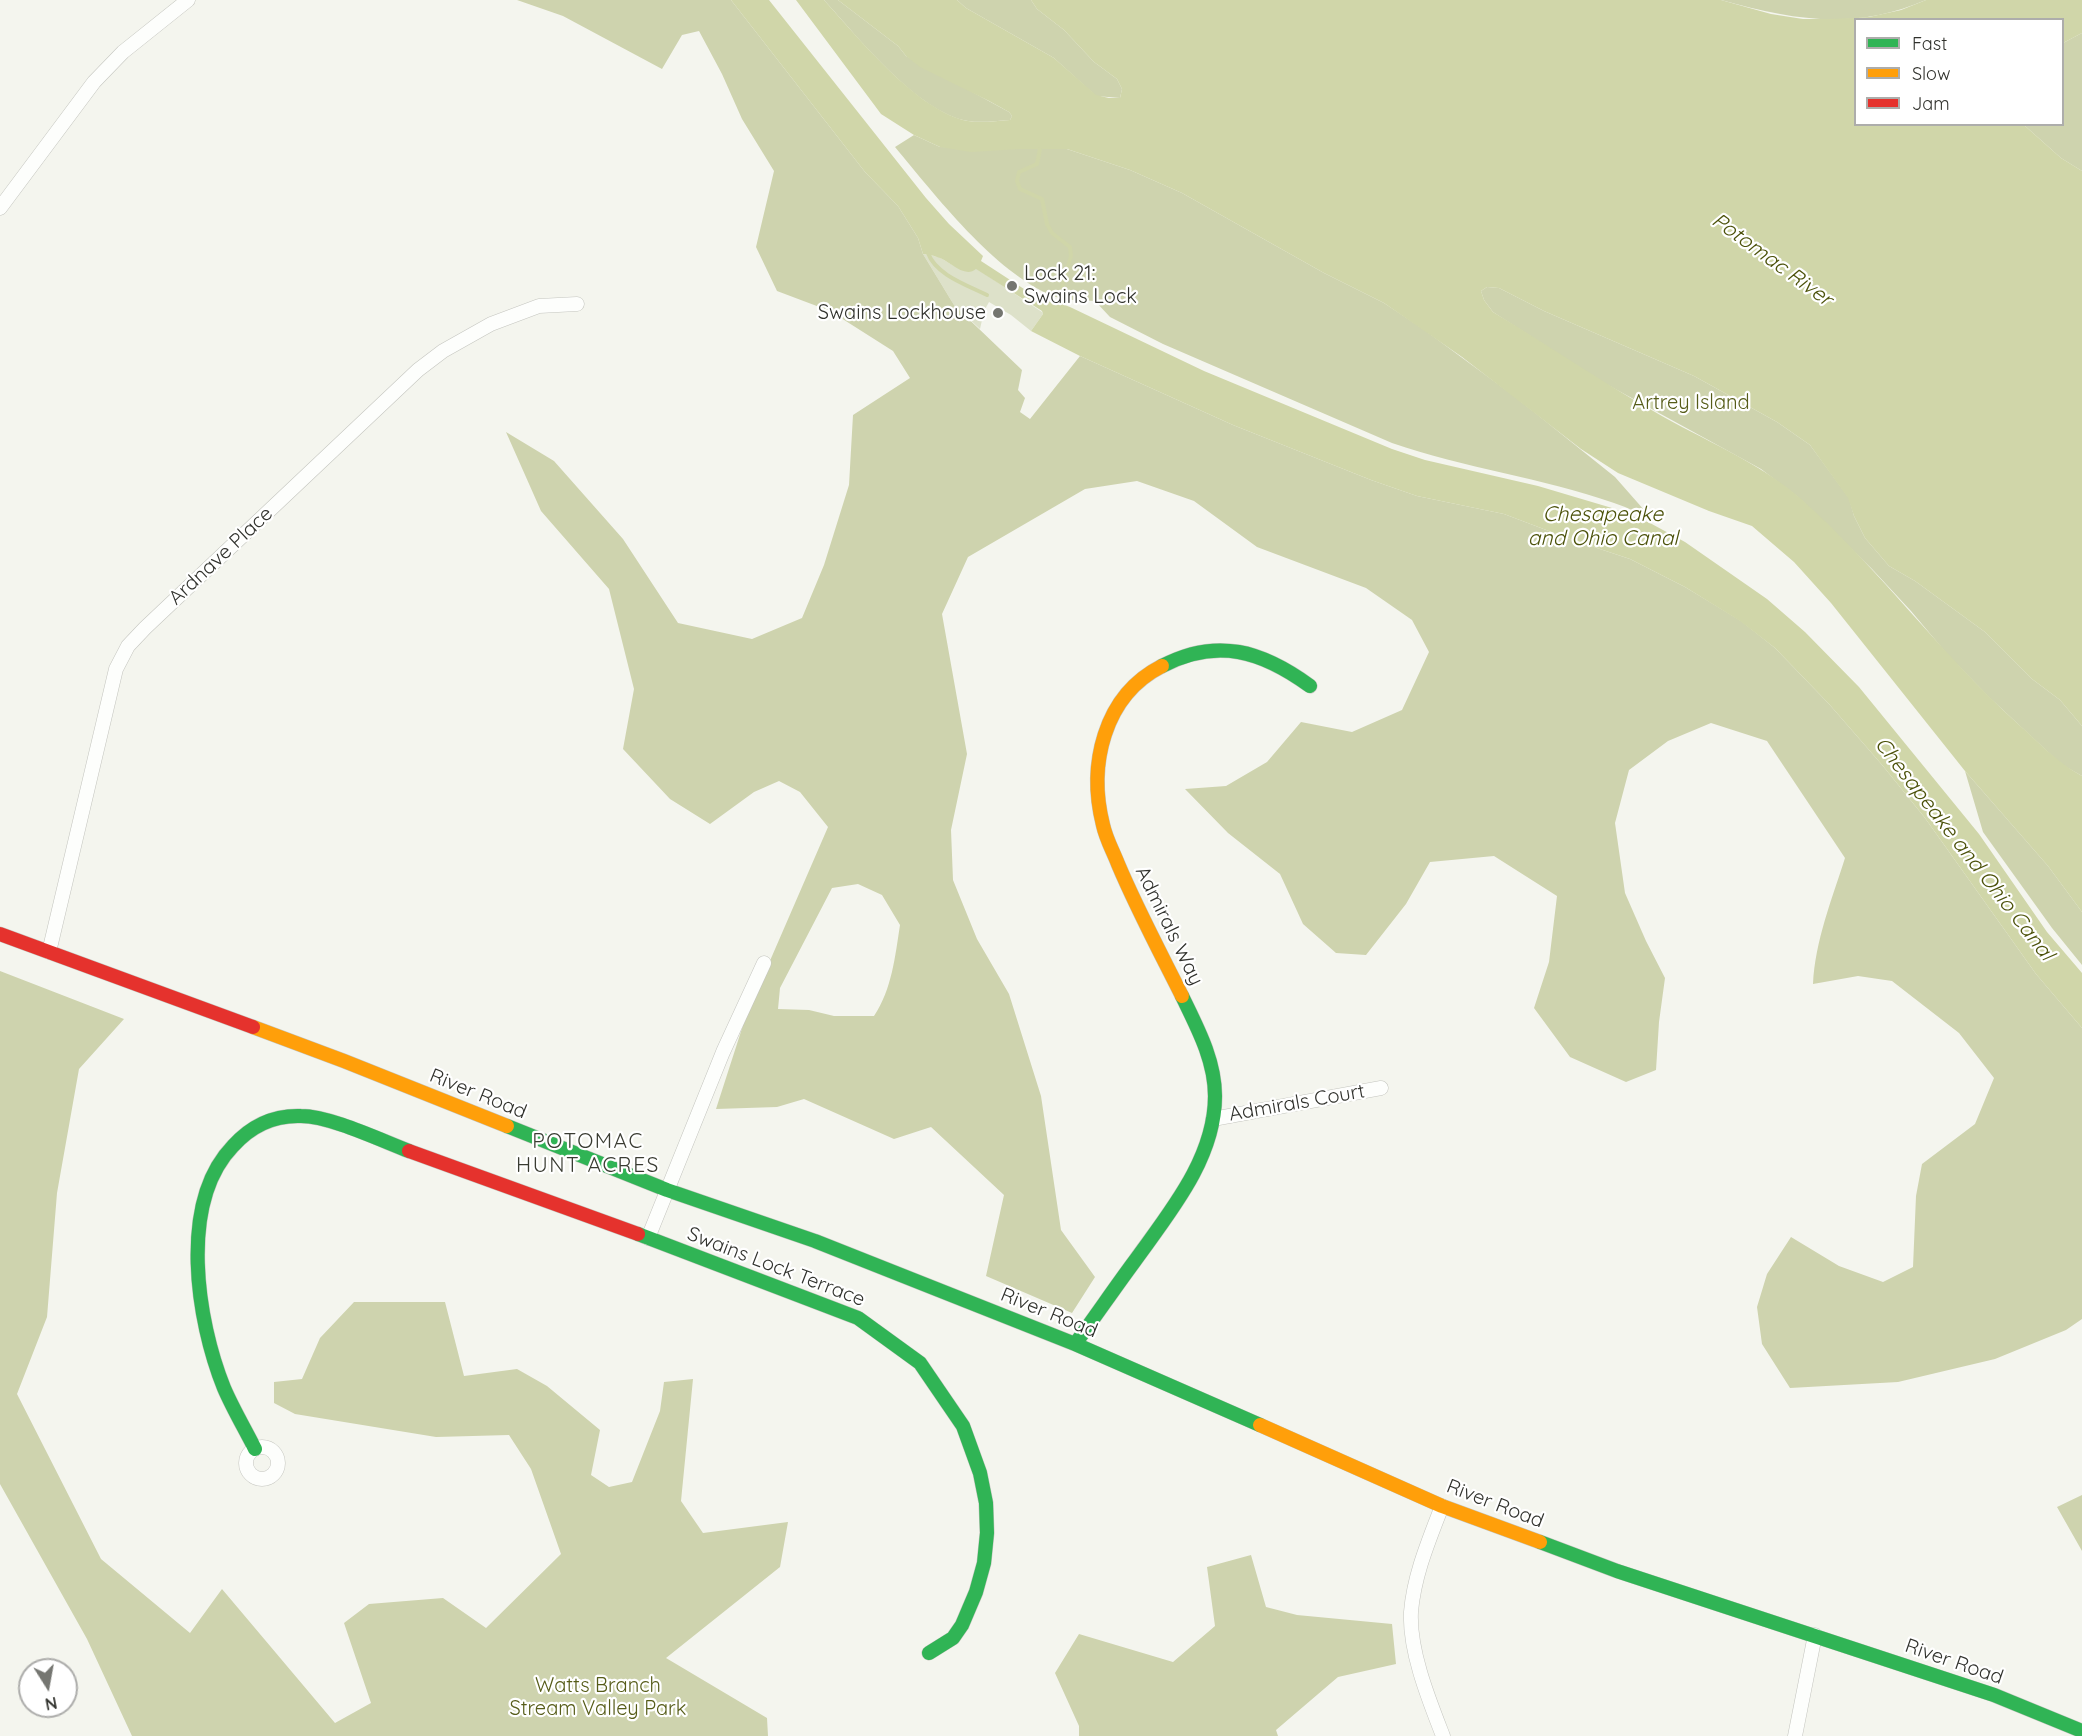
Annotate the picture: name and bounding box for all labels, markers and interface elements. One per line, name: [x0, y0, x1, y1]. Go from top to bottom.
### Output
legend: [1854, 18, 2064, 126]
text: Fast: [1912, 32, 1947, 55]
text: Slow: [1912, 62, 1950, 85]
text: Jam: [1912, 92, 1950, 115]
water label: Potomac River: [1707, 208, 1837, 312]
place label: Lock 21: Swains Lock: [1024, 262, 1137, 309]
marker: Lock 21: Swains Lock: [1005, 279, 1019, 293]
place label: Swains Lockhouse: [818, 301, 986, 325]
marker: Swains Lockhouse: [991, 306, 1005, 320]
park label: Artrey Island: [1632, 391, 1750, 415]
street label: Ardnave Place: [164, 502, 278, 610]
water label: Chesapeake and Ohio Canal: [1528, 502, 1678, 552]
water label: Chesapeake and Ohio Canal: [1869, 732, 2059, 966]
street label: Admirals Way: [1130, 863, 1208, 989]
street label: River Road: [426, 1064, 530, 1124]
street label: Admirals Court: [1227, 1079, 1367, 1127]
district label: POTOMAC HUNT ACRES: [516, 1129, 660, 1179]
street label: Swains Lock Terrace: [684, 1222, 868, 1312]
street label: River Road: [997, 1283, 1101, 1343]
street label: River Road: [1443, 1474, 1547, 1534]
street label: River Road: [1902, 1634, 2006, 1690]
north arrow: [18, 1658, 78, 1718]
park label: Watts Branch Stream Valley Park: [510, 1674, 686, 1721]
text: N: [43, 1693, 59, 1715]

